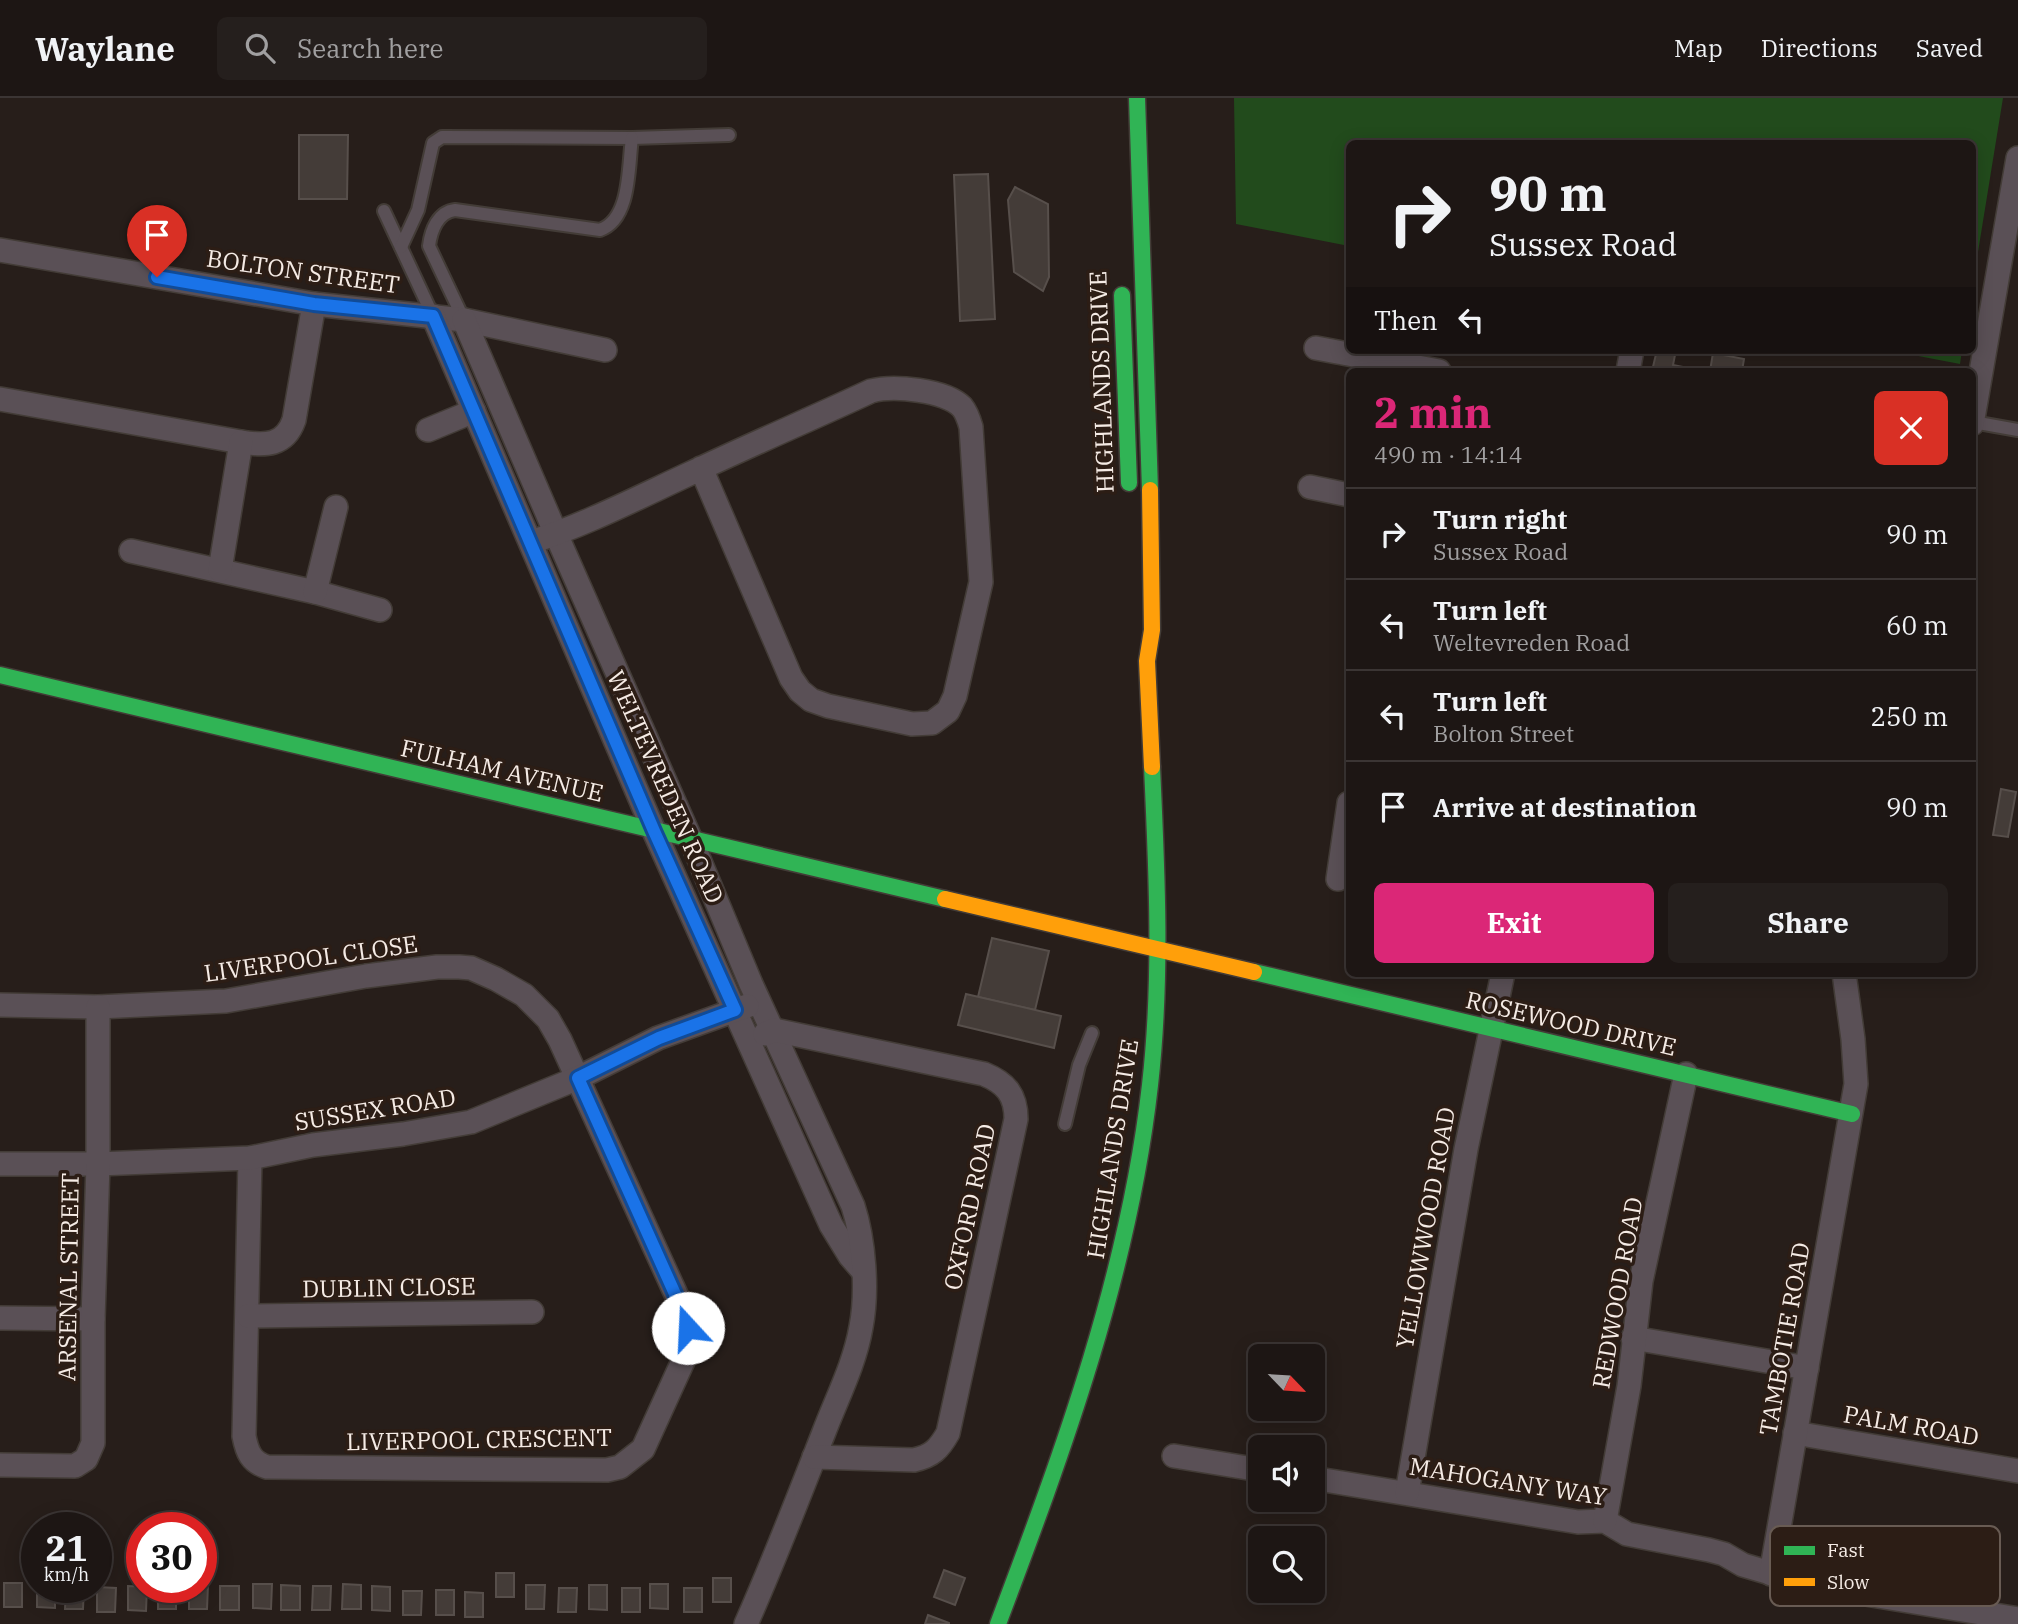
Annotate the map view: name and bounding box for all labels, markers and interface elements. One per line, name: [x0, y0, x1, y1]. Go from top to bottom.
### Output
search box: [217, 17, 707, 80]
text: Waylane: [35, 27, 175, 70]
icon: search: [241, 29, 279, 67]
text: Search here: [297, 31, 443, 65]
text: Map: [1674, 32, 1723, 64]
text: Directions: [1761, 32, 1878, 64]
text: Saved: [1916, 32, 1983, 64]
text: 90 m: [1489, 161, 1607, 224]
icon: right: [1374, 168, 1465, 259]
pin: [127, 205, 187, 277]
icon: arrive: [138, 216, 176, 254]
text: Sussex Road: [1489, 223, 1677, 265]
street label: BOLTON STREET: [205, 242, 402, 300]
street label: HIGHLANDS DRIVE: [1081, 270, 1121, 494]
icon: left: [1452, 301, 1490, 339]
text: Then: [1374, 303, 1438, 337]
text: 2 min: [1374, 385, 1492, 440]
button: close: [1874, 391, 1948, 465]
text: 490 m · 14:14: [1374, 439, 1523, 469]
text: Turn right: [1433, 502, 1567, 536]
icon: right: [1374, 515, 1412, 553]
text: 90 m: [1886, 517, 1948, 551]
text: Sussex Road: [1433, 536, 1568, 566]
text: Turn left: [1433, 593, 1547, 627]
icon: left: [1374, 606, 1412, 644]
text: 60 m: [1886, 608, 1948, 642]
text: Weltevreden Road: [1433, 627, 1630, 657]
street label: WELTEVREDEN ROAD: [600, 665, 732, 908]
text: Turn left: [1433, 684, 1547, 718]
icon: left: [1374, 697, 1412, 735]
text: 250 m: [1870, 699, 1948, 733]
text: Bolton Street: [1433, 718, 1574, 748]
street label: FULHAM AVENUE: [398, 731, 607, 809]
icon: arrive: [1374, 788, 1412, 826]
text: Arrive at destination: [1433, 790, 1697, 824]
text: 90 m: [1886, 790, 1948, 824]
button: Exit: [1374, 883, 1654, 963]
button: Share: [1668, 883, 1948, 963]
street label: LIVERPOOL CLOSE: [202, 927, 420, 989]
street label: ROSEWOOD DRIVE: [1463, 983, 1680, 1063]
street label: HIGHLANDS DRIVE: [1079, 1037, 1145, 1261]
street label: SUSSEX ROAD: [292, 1080, 458, 1138]
street label: YELLOWWOOD ROAD: [1388, 1104, 1462, 1351]
street label: OXFORD ROAD: [936, 1121, 1002, 1293]
street label: ARSENAL STREET: [50, 1172, 86, 1382]
street label: REDWOOD ROAD: [1584, 1195, 1650, 1391]
street label: TAMBOTIE ROAD: [1751, 1240, 1817, 1438]
street label: DUBLIN CLOSE: [302, 1269, 476, 1305]
position arrow: [651, 1291, 725, 1365]
north arrow: [1248, 1344, 1325, 1421]
map controls: [1248, 1344, 1325, 1603]
street label: PALM ROAD: [1841, 1397, 1981, 1453]
street label: LIVERPOOL CRESCENT: [346, 1421, 612, 1457]
button: sound: [1248, 1435, 1325, 1512]
street label: MAHOGANY WAY: [1407, 1450, 1609, 1512]
speed limit sign: 30: [126, 1512, 217, 1603]
text: 21: [45, 1525, 88, 1571]
button: search: [1248, 1526, 1325, 1603]
legend: [1770, 1526, 2000, 1606]
text: Fast: [1827, 1538, 1865, 1562]
text: km/h: [44, 1563, 89, 1586]
text: Slow: [1827, 1570, 1869, 1594]

